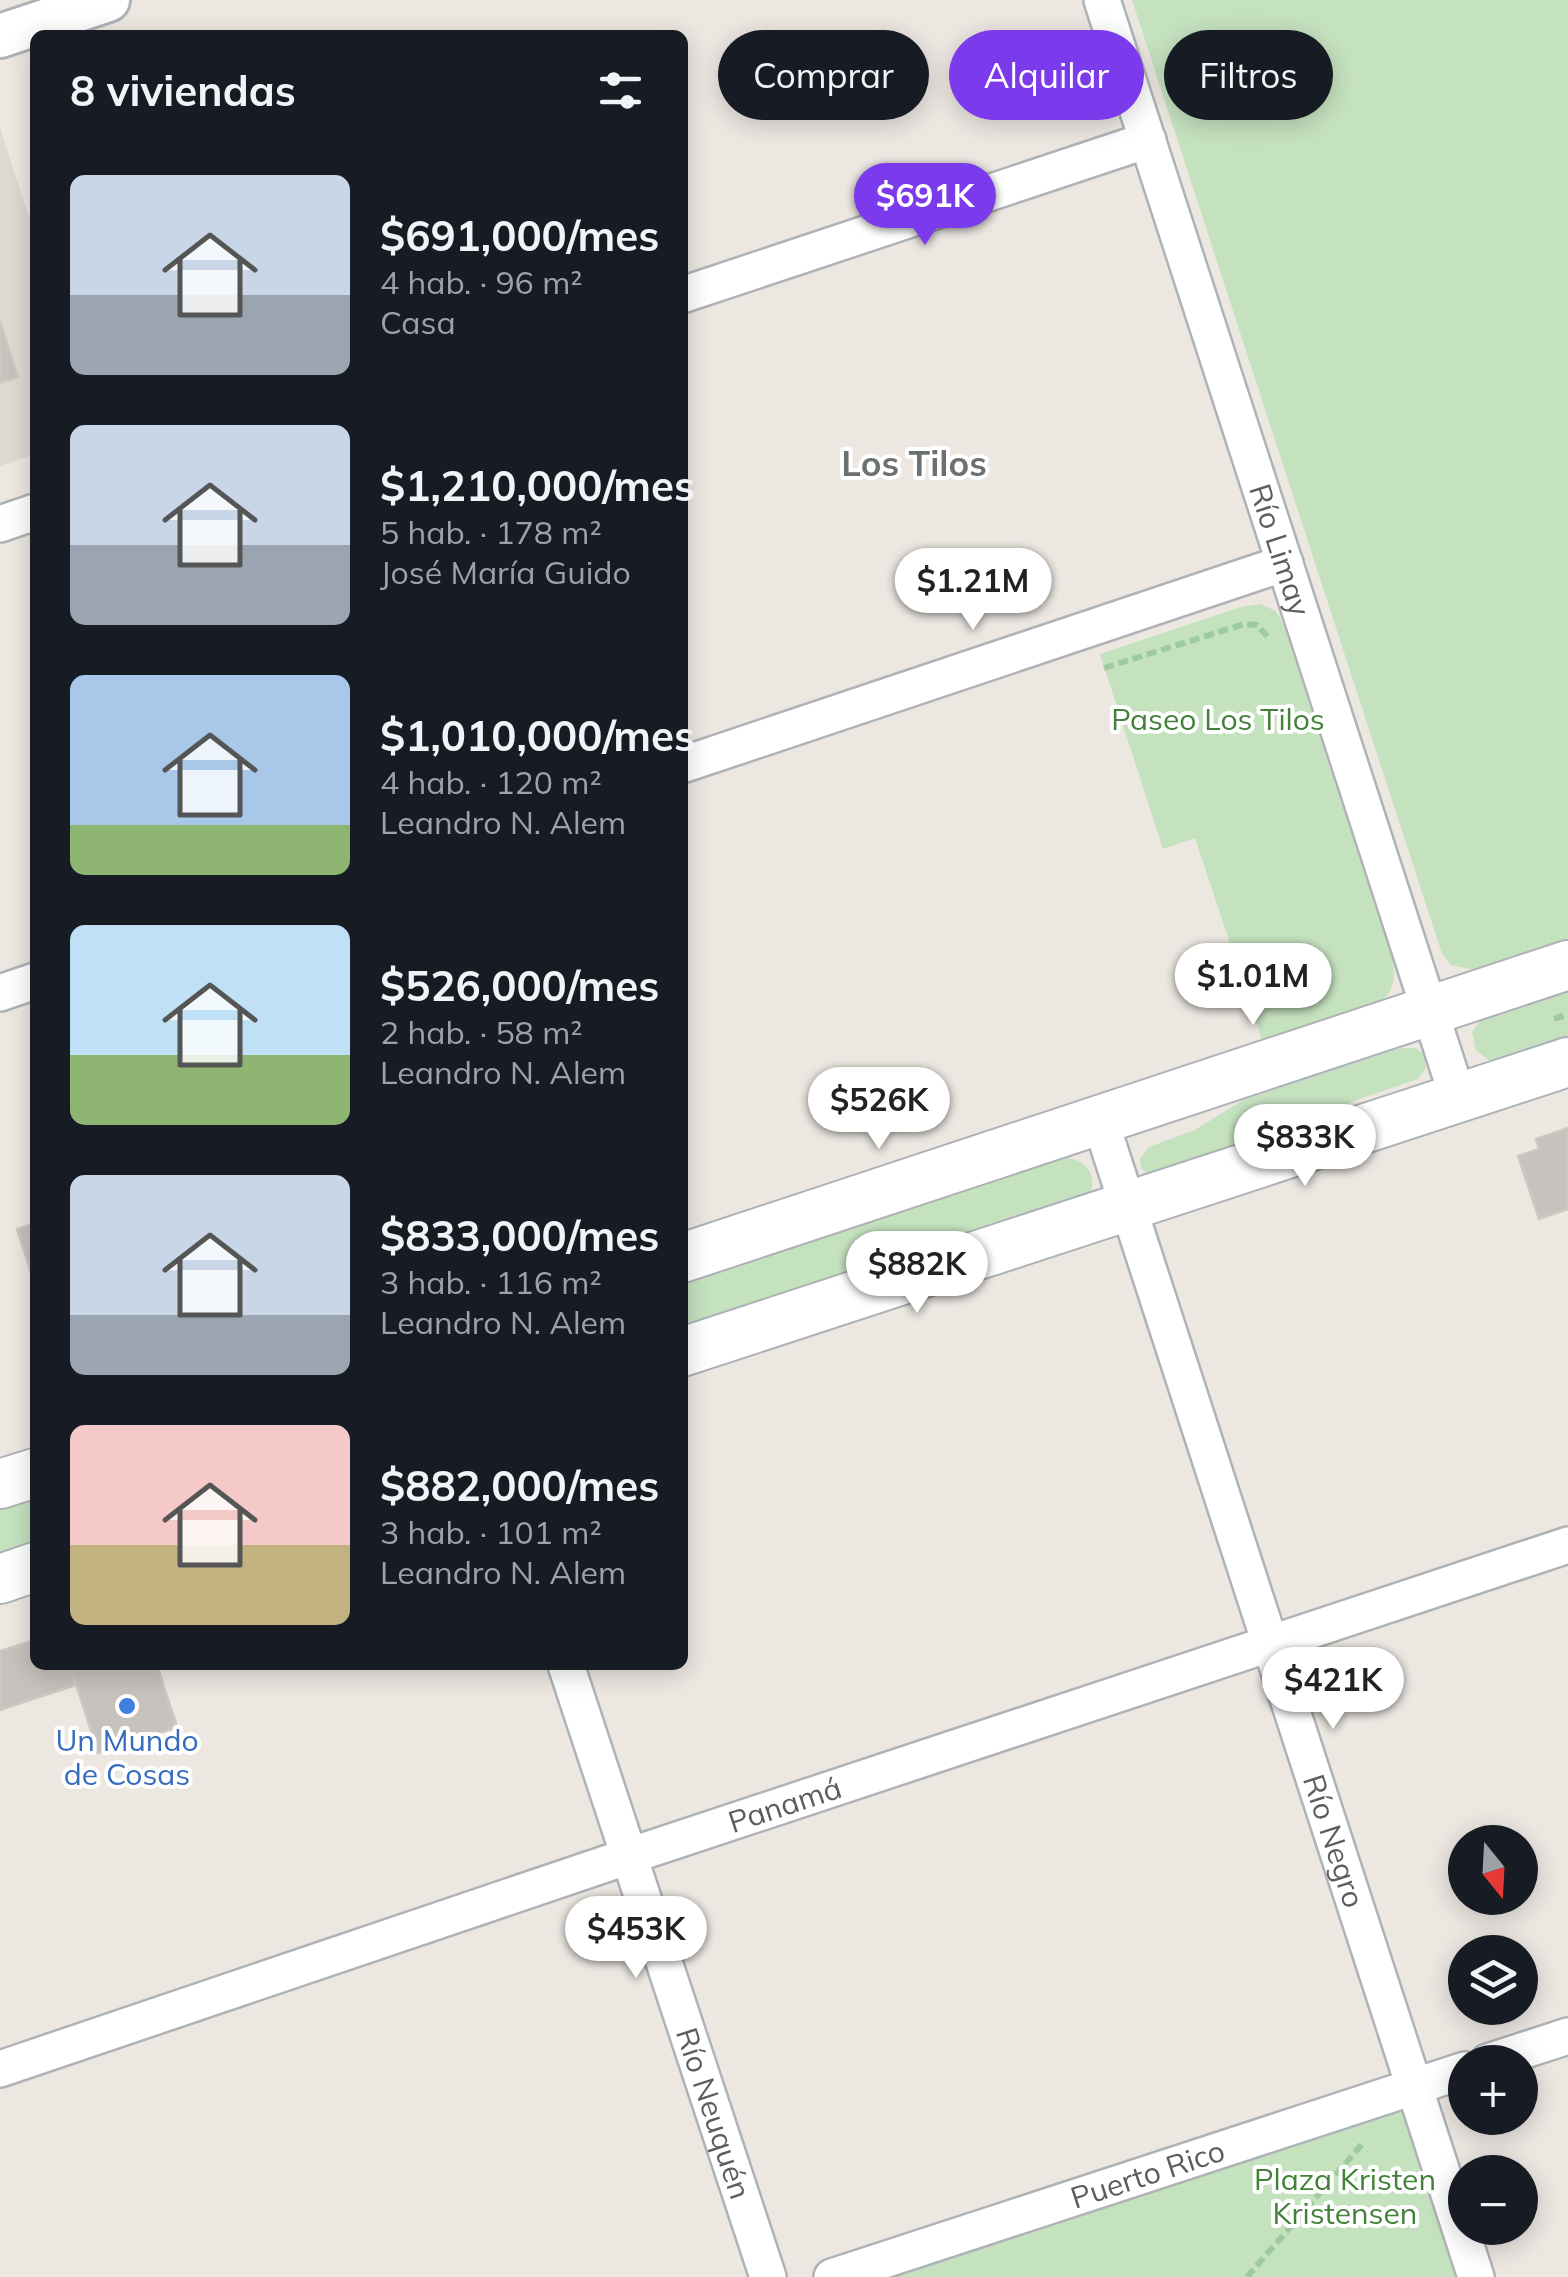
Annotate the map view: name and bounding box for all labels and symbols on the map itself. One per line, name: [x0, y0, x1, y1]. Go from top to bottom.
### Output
pin: $691K: [855, 163, 995, 248]
district label: Los Tilos: [841, 441, 987, 485]
street label: Río Limay: [1241, 479, 1319, 621]
pin: $1.21M: [892, 548, 1054, 633]
park label: Paseo Los Tilos: [1111, 700, 1325, 738]
pin: $1.01M: [1172, 943, 1334, 1028]
pin: $526K: [809, 1067, 949, 1152]
pin: $833K: [1235, 1104, 1375, 1189]
pin: $882K: [847, 1231, 987, 1316]
pin: $421K: [1263, 1647, 1403, 1732]
marker: Un Mundo de Cosas: [116, 1695, 138, 1717]
place label: Un Mundo de Cosas: [55, 1721, 199, 1793]
street label: Panamá: [723, 1768, 846, 1841]
street label: Río Negro: [1295, 1770, 1374, 1912]
north arrow: [1448, 1825, 1538, 1915]
pin: $453K: [566, 1896, 706, 1981]
street label: Río Neuquén: [668, 2023, 760, 2204]
street label: Puerto Rico: [1066, 2131, 1229, 2217]
park label: Plaza Kristen Kristensen: [1254, 2160, 1436, 2232]

